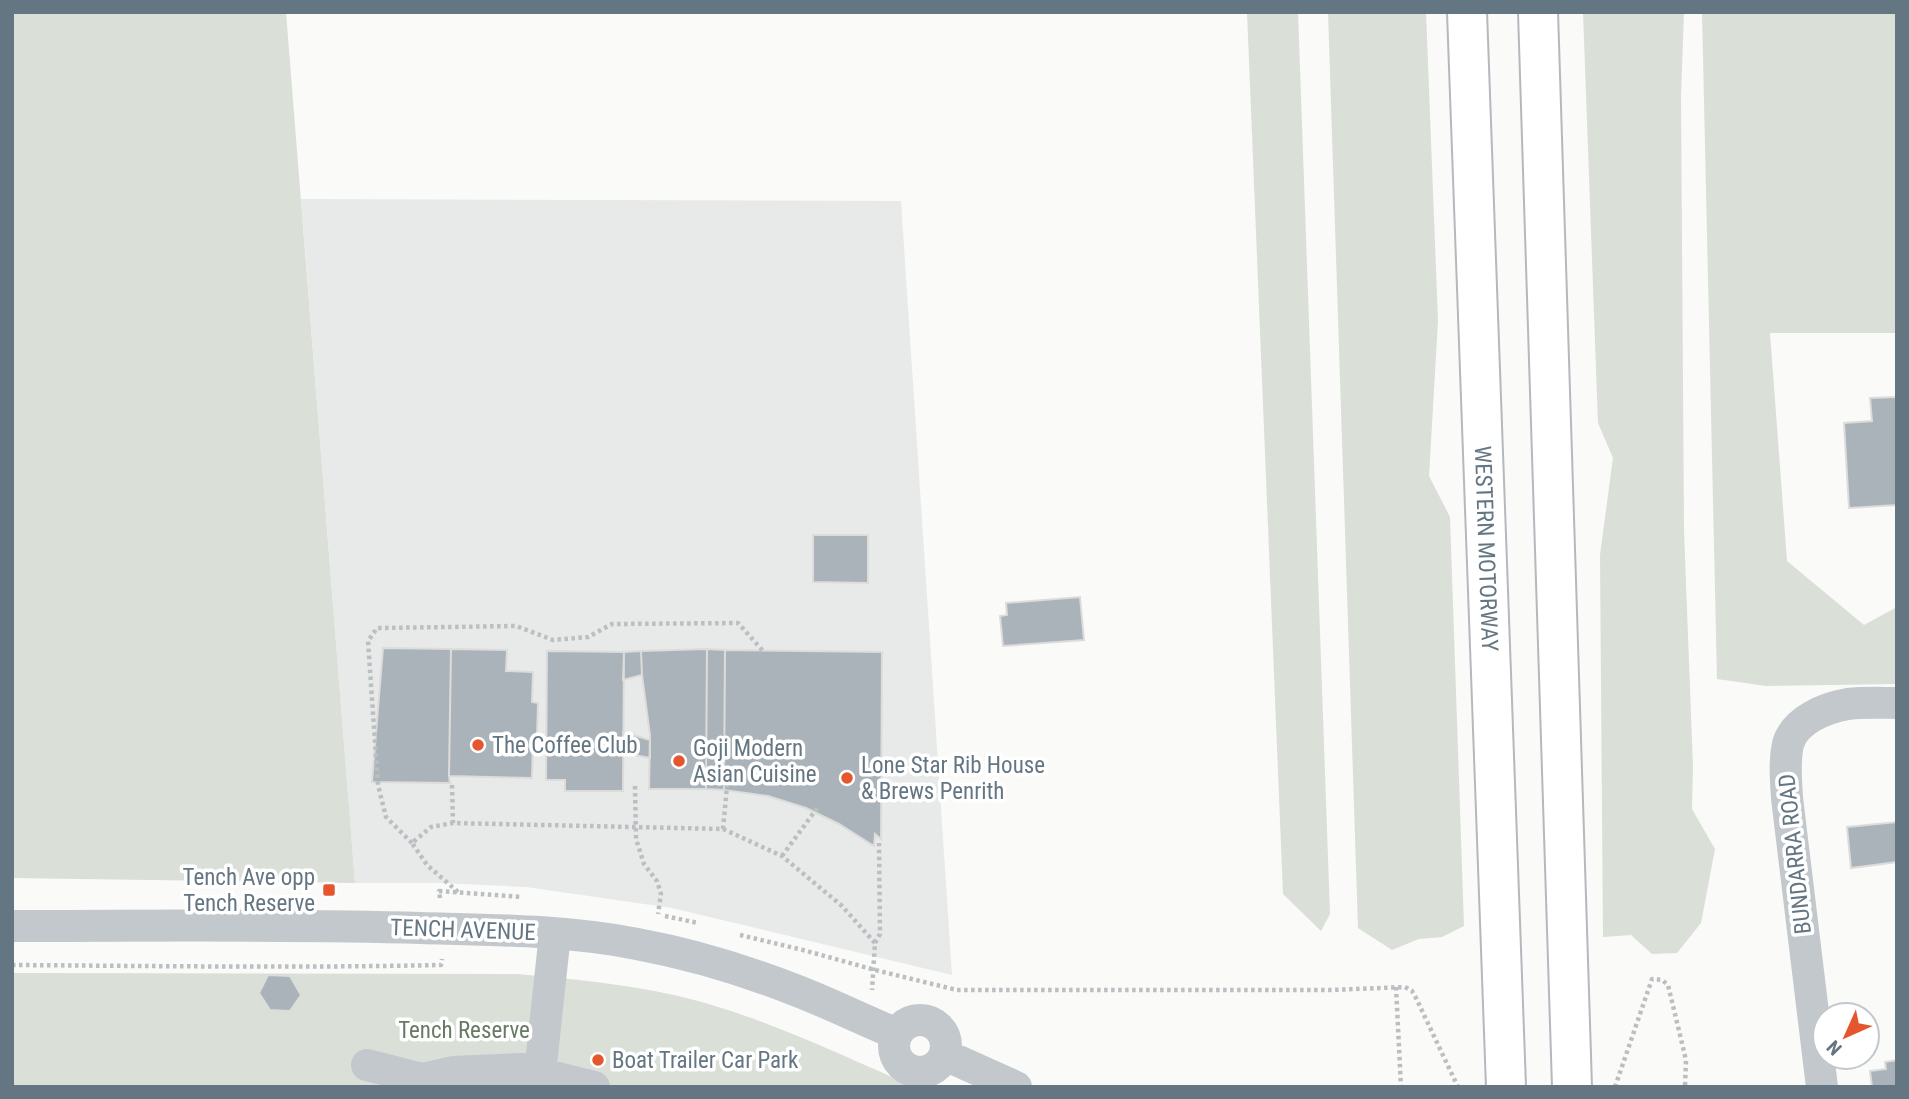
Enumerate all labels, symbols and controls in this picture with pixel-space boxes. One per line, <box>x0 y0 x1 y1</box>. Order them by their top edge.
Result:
street label: WESTERN MOTORWAY <box>1469 445 1504 652</box>
place label: The Coffee Club <box>492 732 638 759</box>
place label: Goji Modern Asian Cuisine <box>693 735 817 788</box>
marker: The Coffee Club <box>470 737 486 753</box>
place label: Lone Star Rib House & Brews Penrith <box>861 752 1045 805</box>
marker: Goji Modern Asian Cuisine <box>671 753 687 769</box>
marker: Lone Star Rib House & Brews Penrith <box>839 770 855 786</box>
street label: BUNDARRA ROAD <box>1773 773 1817 935</box>
place label: Tench Ave opp Tench Reserve <box>183 864 315 917</box>
marker: Tench Ave opp Tench Reserve <box>321 882 337 898</box>
street label: TENCH AVENUE <box>390 914 536 946</box>
north arrow <box>1811 1001 1881 1071</box>
park label: Tench Reserve <box>398 1017 530 1044</box>
text: N <box>1822 1035 1847 1060</box>
place label: Boat Trailer Car Park <box>612 1047 799 1074</box>
marker: Boat Trailer Car Park <box>590 1052 606 1068</box>

